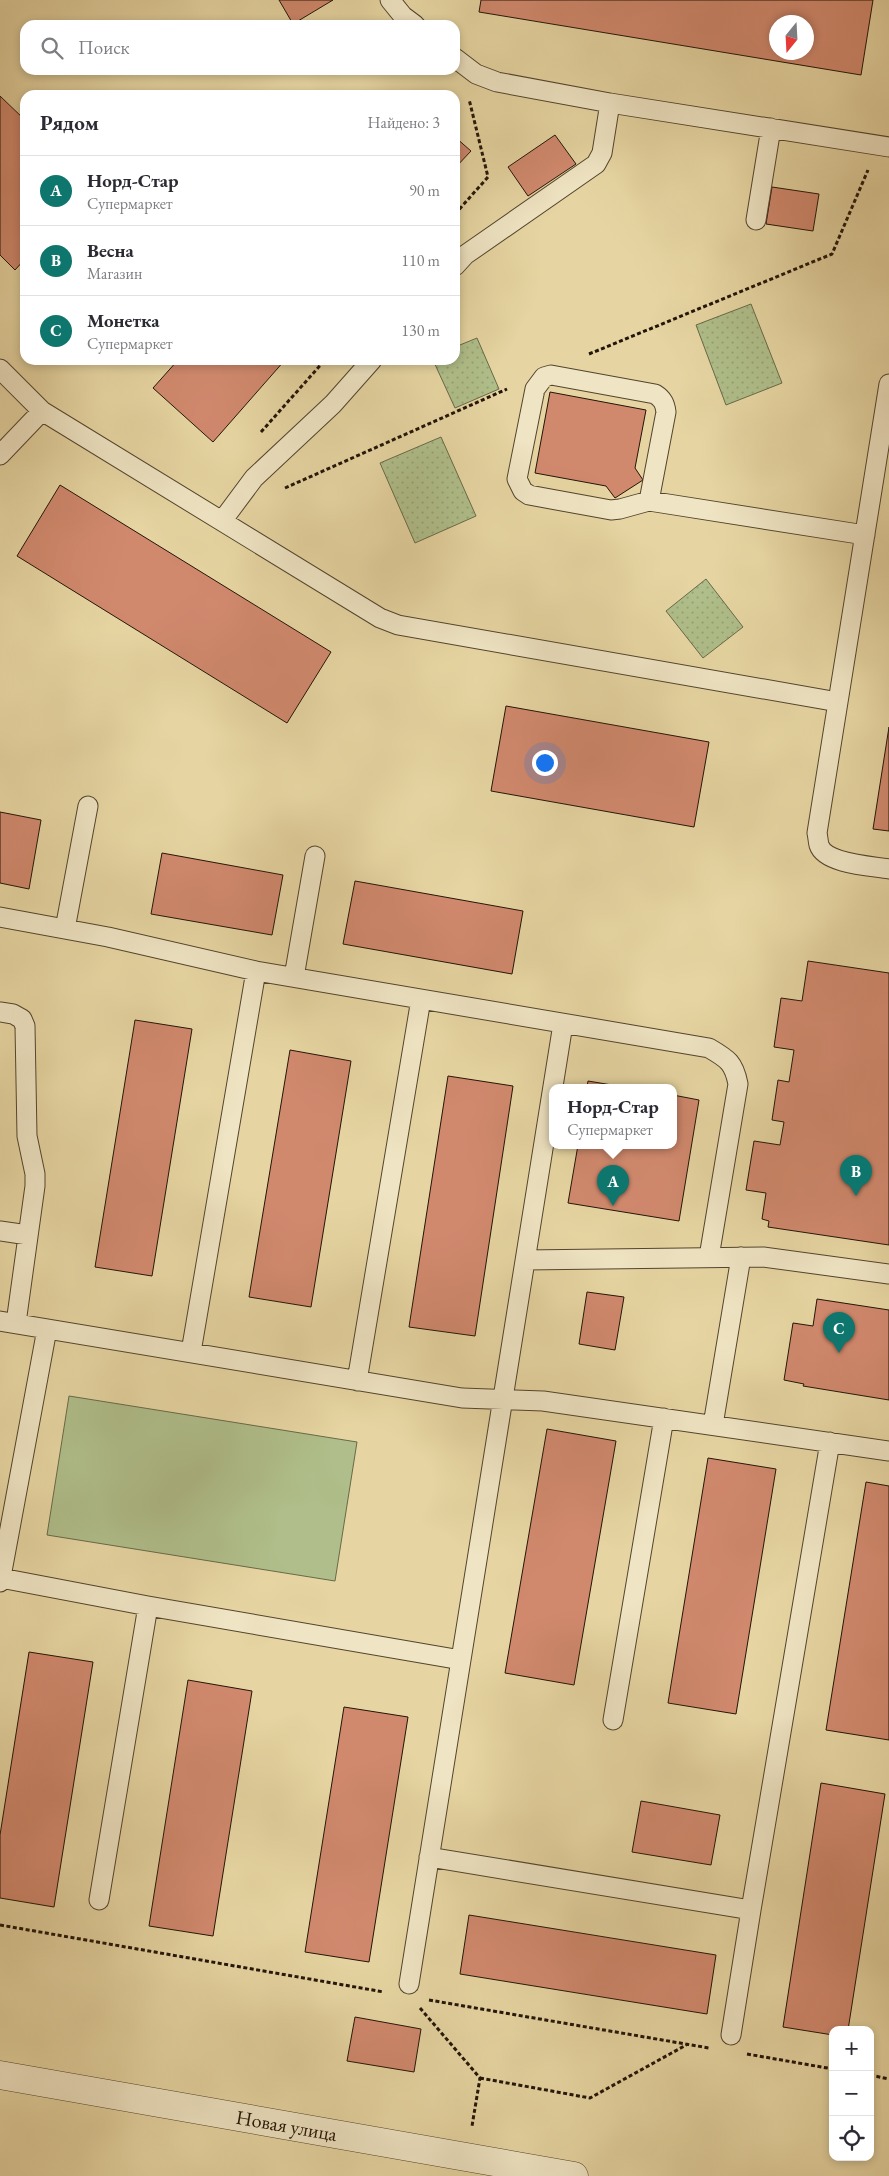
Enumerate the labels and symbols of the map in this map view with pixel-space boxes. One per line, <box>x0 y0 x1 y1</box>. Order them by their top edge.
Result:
north arrow <box>769 15 814 60</box>
your location <box>532 750 558 776</box>
pin: B <box>840 1155 872 1196</box>
pin: A <box>597 1165 629 1206</box>
pin: C <box>823 1312 855 1353</box>
street label: Новая улица <box>234 2104 339 2147</box>

